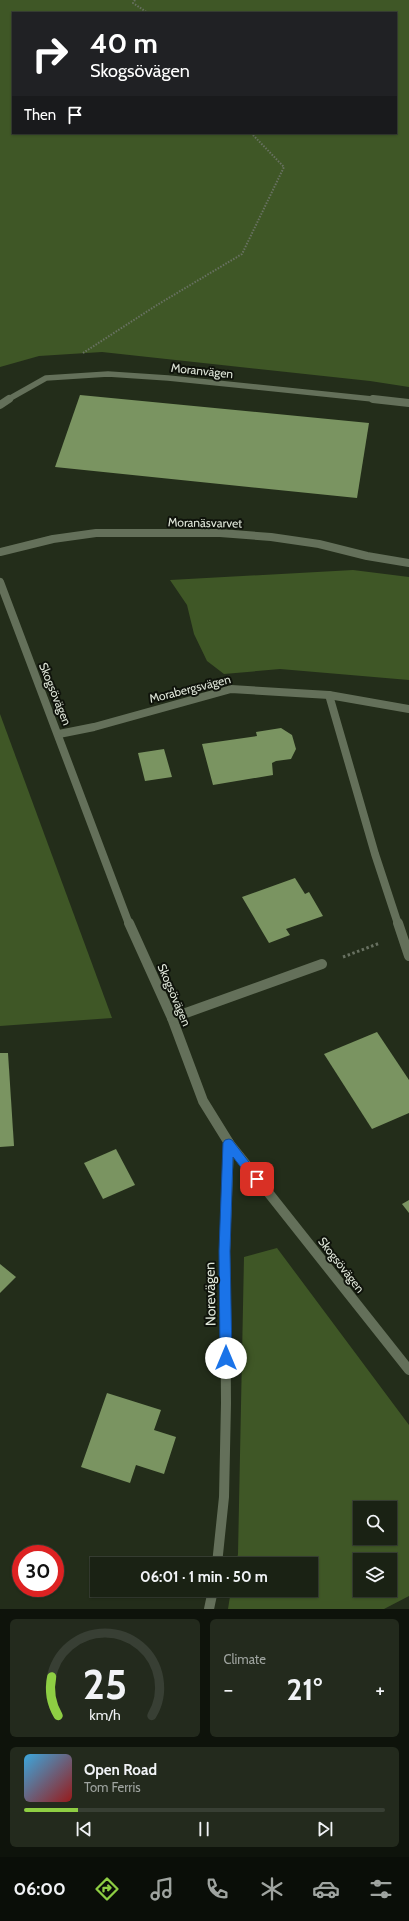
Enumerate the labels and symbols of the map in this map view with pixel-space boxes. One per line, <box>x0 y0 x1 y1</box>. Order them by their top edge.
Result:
street label: Moranvägen <box>170 360 234 381</box>
street label: Moranäsvarvet <box>168 514 242 531</box>
street label: Skogsövägen <box>36 660 75 728</box>
street label: Morabergsvägen <box>148 671 233 706</box>
street label: Skogsövägen <box>155 961 194 1029</box>
pin <box>240 1162 274 1196</box>
street label: Skogsövägen <box>315 1234 368 1296</box>
street label: Norevägen <box>200 1262 220 1326</box>
position arrow <box>205 1337 247 1379</box>
speed limit sign: 30 <box>12 1545 64 1597</box>

